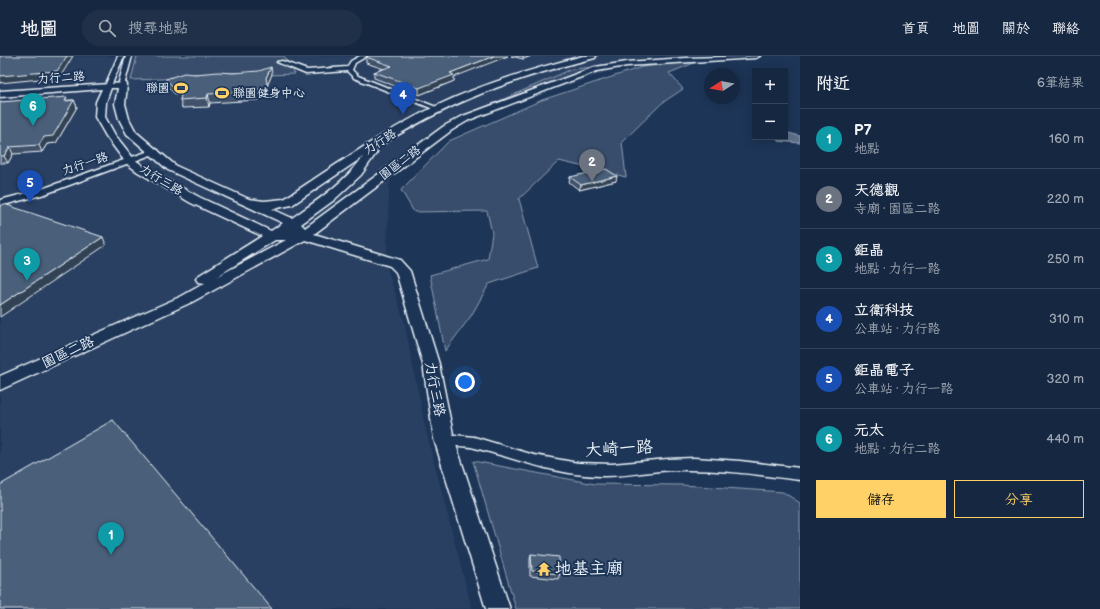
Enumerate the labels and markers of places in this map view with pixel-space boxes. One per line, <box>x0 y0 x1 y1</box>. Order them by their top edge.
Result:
sports icon: 聯園 <box>173 80 189 96</box>
place label: 聯園 <box>146 81 170 96</box>
pin: 4 <box>390 82 416 115</box>
sports icon: 聯園健身中心 <box>214 85 230 101</box>
place label: 聯園健身中心 <box>233 86 305 101</box>
pin: 6 <box>20 93 46 126</box>
pin: 2 <box>579 149 605 182</box>
pin: 5 <box>17 170 43 203</box>
pin: 3 <box>14 248 40 281</box>
pin: 1 <box>98 522 124 555</box>
place label: 地基主廟 <box>555 559 623 579</box>
temple icon: 地基主廟 <box>536 561 552 577</box>

